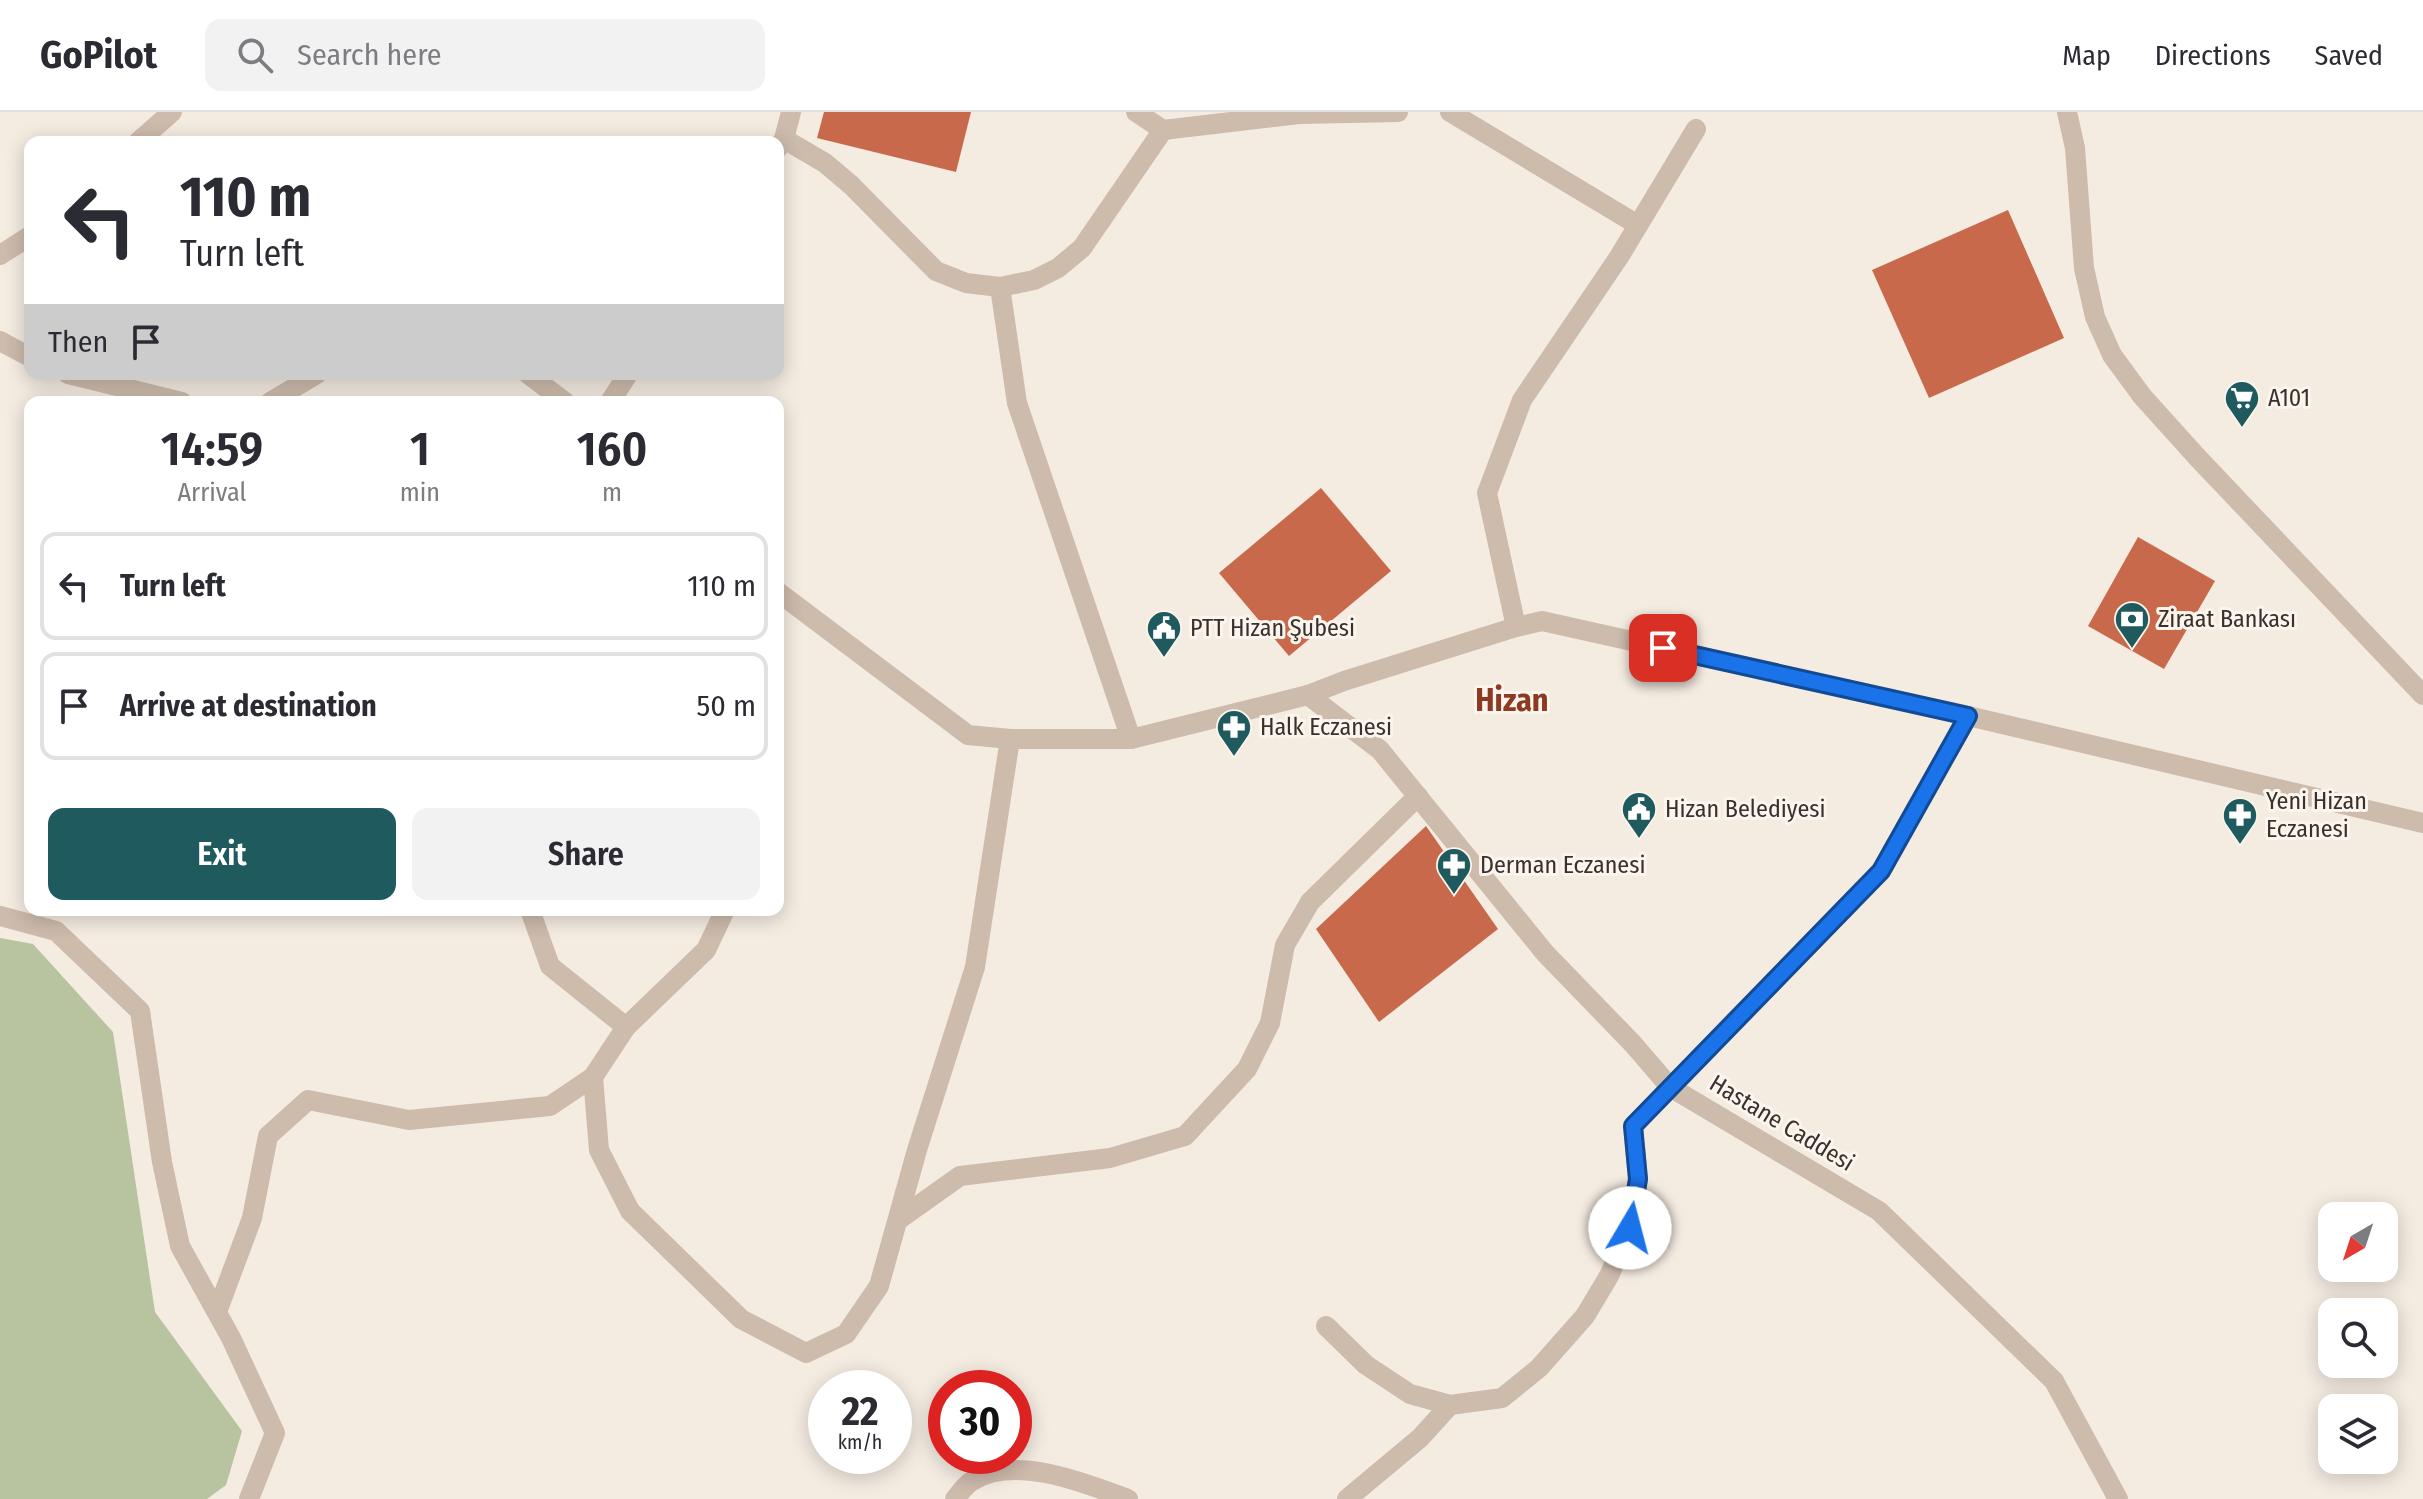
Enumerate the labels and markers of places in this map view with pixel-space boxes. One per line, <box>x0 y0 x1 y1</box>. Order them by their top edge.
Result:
supermarket icon: A101 <box>2223 379 2261 429</box>
place label: A101 <box>2268 384 2310 412</box>
bank icon: Ziraat Bankası <box>2113 600 2151 650</box>
place label: Ziraat Bankası <box>2158 605 2296 633</box>
public building icon: PTT Hizan Şubesi <box>1145 609 1183 659</box>
place label: PTT Hizan Şubesi <box>1190 614 1355 642</box>
pin <box>1629 614 1697 682</box>
pharmacy icon: Halk Eczanesi <box>1215 708 1253 758</box>
place label: Halk Eczanesi <box>1260 713 1392 741</box>
place label: Yeni Hizan Eczanesi <box>2266 787 2367 843</box>
public building icon: Hizan Belediyesi <box>1620 790 1658 840</box>
place label: Hizan Belediyesi <box>1665 795 1826 823</box>
pharmacy icon: Yeni Hizan Eczanesi <box>2221 796 2259 846</box>
pharmacy icon: Derman Eczanesi <box>1435 846 1473 896</box>
place label: Derman Eczanesi <box>1480 851 1645 879</box>

